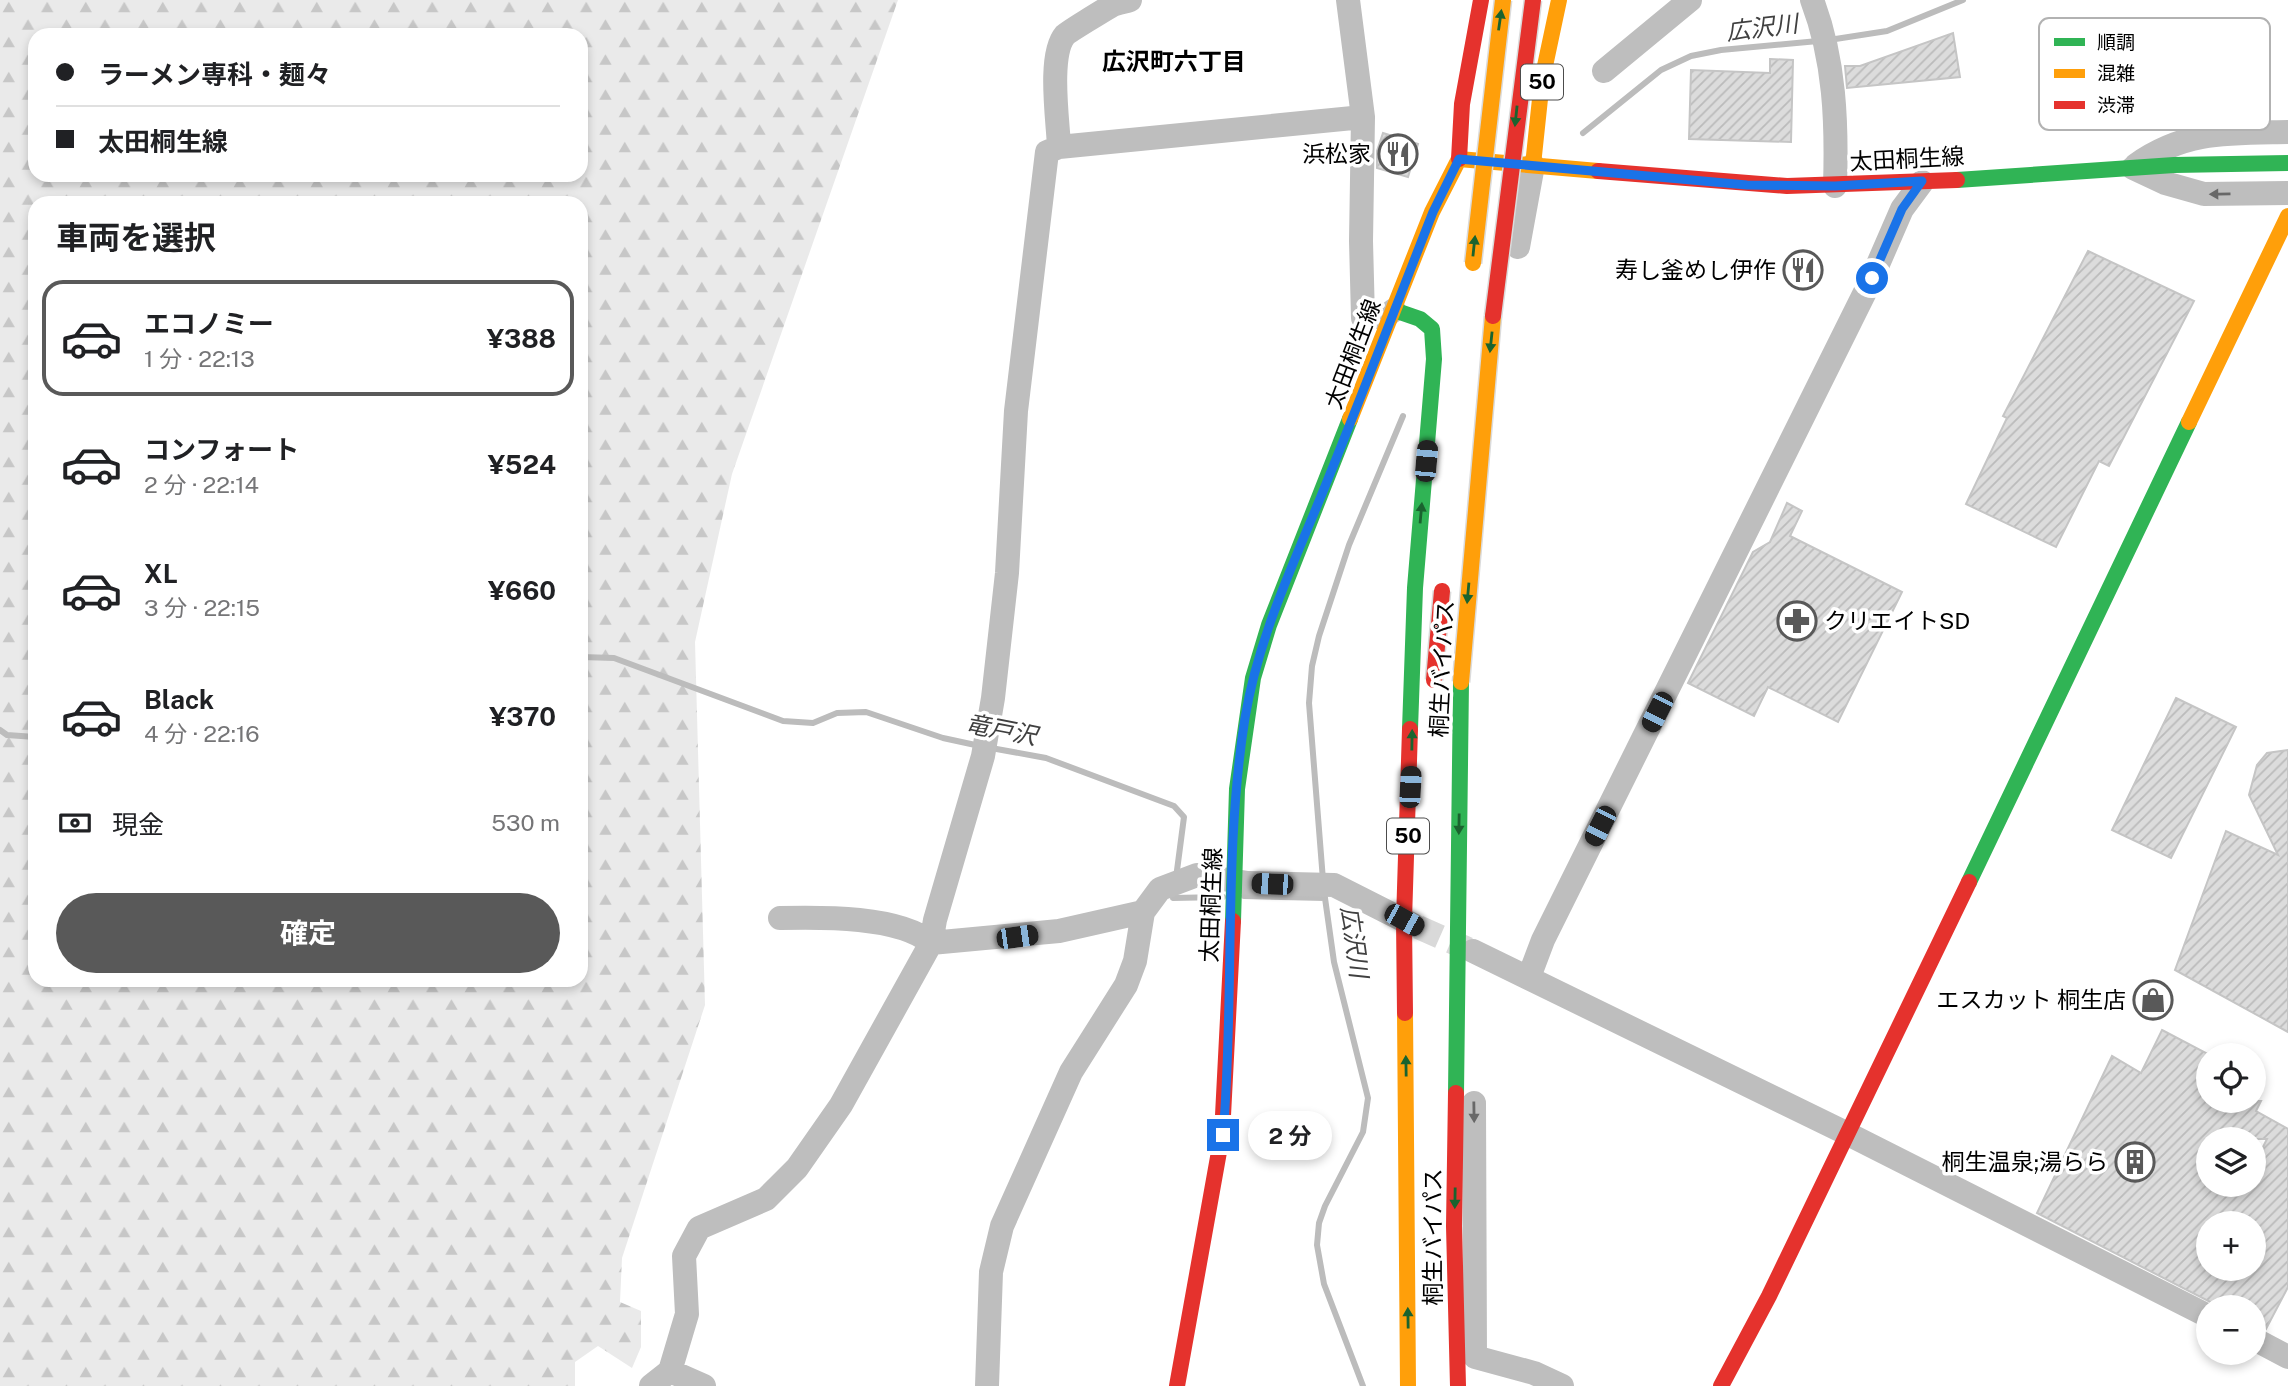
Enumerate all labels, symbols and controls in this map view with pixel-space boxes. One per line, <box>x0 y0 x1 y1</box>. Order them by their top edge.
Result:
water label: 広沢川 <box>1724 8 1802 45</box>
one-way arrow <box>1495 9 1506 31</box>
legend <box>2039 18 2270 130</box>
text: 順調 <box>2097 31 2135 53</box>
district label: 広沢町六丁目 <box>1102 47 1246 75</box>
text: ラーメン専科・麺々 <box>98 59 331 90</box>
text: 混雑 <box>2097 62 2135 84</box>
road number: 50 <box>1521 64 1563 100</box>
text: 渋滞 <box>2097 94 2135 116</box>
one-way arrow <box>1510 105 1521 127</box>
text: 太田桐生線 <box>98 126 228 157</box>
restaurant icon: 浜松家 <box>1377 133 1419 175</box>
place label: 浜松家 <box>1302 140 1371 167</box>
street label: 太田桐生線 <box>1849 142 1965 175</box>
one-way arrow <box>2209 188 2231 199</box>
text: 車両を選択 <box>56 219 216 256</box>
one-way arrow <box>1469 235 1480 257</box>
restaurant icon: 寿し釜めし伊作 <box>1782 249 1824 291</box>
place label: 寿し釜めし伊作 <box>1615 256 1776 283</box>
route start <box>1856 262 1888 294</box>
street label: 太田桐生線 <box>1319 295 1386 412</box>
icon: car <box>60 307 123 370</box>
text: エコノミー <box>144 308 274 339</box>
text: ¥388 <box>487 323 556 354</box>
one-way arrow <box>1485 331 1496 353</box>
text: 1 分 · 22:13 <box>144 345 255 372</box>
icon: car <box>60 433 123 496</box>
text: コンフォート <box>144 434 299 465</box>
car <box>1414 439 1439 483</box>
text: ¥524 <box>488 449 556 480</box>
text: 2 分 · 22:14 <box>144 471 259 498</box>
one-way arrow <box>1416 502 1427 524</box>
text: XL <box>144 558 178 589</box>
icon: car <box>60 559 123 622</box>
text: ¥660 <box>488 575 556 606</box>
one-way arrow <box>1462 582 1473 604</box>
text: 3 分 · 22:15 <box>144 594 260 621</box>
street label: 桐生バイパス <box>1424 600 1459 738</box>
pharmacy icon: クリエイトSD <box>1776 600 1818 642</box>
place label: クリエイトSD <box>1824 607 1970 634</box>
text: Black <box>144 684 214 715</box>
icon: car <box>60 685 123 748</box>
car <box>1639 689 1676 735</box>
text: ¥370 <box>489 701 556 732</box>
water label: 竜戸沢 <box>963 708 1042 750</box>
text: 4 分 · 22:16 <box>144 720 260 747</box>
one-way arrow <box>1406 729 1417 751</box>
car <box>1399 765 1422 809</box>
car <box>1582 803 1619 849</box>
icon: cash <box>56 804 94 842</box>
text: 現金 <box>112 809 164 840</box>
text: 530 m <box>491 809 560 836</box>
one-way arrow <box>1453 813 1465 835</box>
road number: 50 <box>1387 818 1429 854</box>
street label: 太田桐生線 <box>1195 847 1226 963</box>
car <box>1251 873 1294 895</box>
button: 確定 <box>56 893 560 973</box>
car <box>1381 901 1428 939</box>
water label: 広沢川 <box>1336 904 1374 982</box>
car <box>995 924 1040 950</box>
shop icon: エスカット 桐生店 <box>2132 979 2174 1021</box>
place label: エスカット 桐生店 <box>1936 986 2126 1013</box>
map controls <box>2196 1043 2266 1365</box>
button: locate <box>2196 1043 2266 1113</box>
one-way arrow <box>1400 1055 1411 1077</box>
one-way arrow <box>1468 1101 1480 1123</box>
callout: 2 分 <box>1248 1110 1332 1160</box>
route end <box>1207 1119 1239 1151</box>
text: 2 分 <box>1269 1122 1311 1149</box>
button: layers <box>2196 1127 2266 1197</box>
building icon: 桐生温泉;湯らら <box>2114 1141 2156 1183</box>
place label: 桐生温泉;湯らら <box>1941 1148 2108 1175</box>
street label: 桐生バイパス <box>1419 1168 1446 1306</box>
one-way arrow <box>1449 1188 1460 1210</box>
button: + <box>2196 1211 2266 1281</box>
button: − <box>2196 1295 2266 1365</box>
one-way arrow <box>1402 1307 1414 1329</box>

